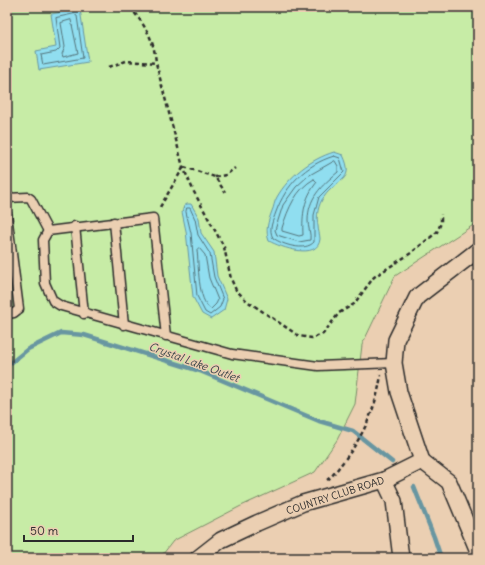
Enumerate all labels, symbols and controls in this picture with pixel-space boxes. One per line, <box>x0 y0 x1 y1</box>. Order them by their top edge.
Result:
water label: Crystal Lake Outlet <box>147 339 242 385</box>
street label: COUNTRY CLUB ROAD <box>284 473 386 517</box>
scale bar <box>24 517 133 543</box>
text: 50 m <box>30 523 59 538</box>

